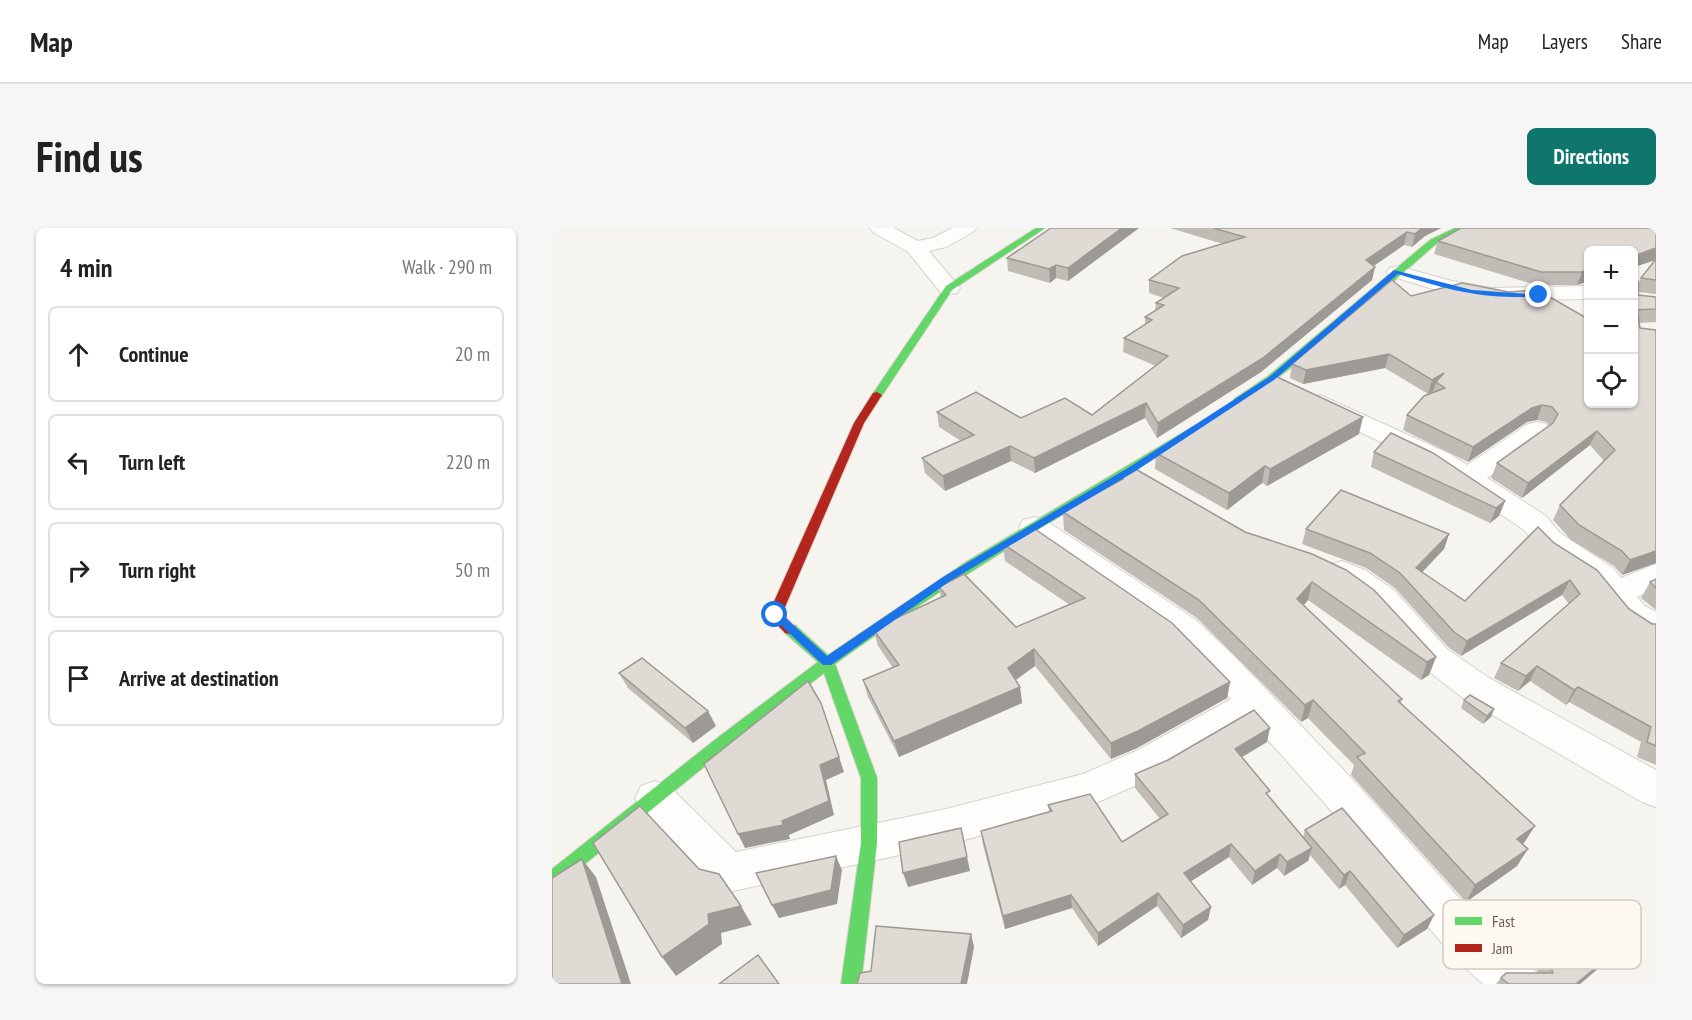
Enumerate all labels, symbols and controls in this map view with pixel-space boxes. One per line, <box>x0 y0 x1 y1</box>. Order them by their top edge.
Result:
text: Map <box>30 23 73 60</box>
text: Map <box>1478 28 1509 55</box>
text: Layers <box>1542 28 1588 55</box>
text: Share <box>1621 28 1662 55</box>
button: Directions <box>1527 128 1656 185</box>
text: Find us <box>36 129 143 184</box>
map controls <box>1584 246 1638 408</box>
button: + <box>1584 246 1638 300</box>
text: 4 min <box>60 251 113 284</box>
text: Walk · 290 m <box>402 254 492 280</box>
route end <box>1525 281 1551 307</box>
button: − <box>1584 300 1638 354</box>
icon: ahead <box>62 338 95 371</box>
text: Continue <box>119 340 189 368</box>
text: 20 m <box>455 341 490 367</box>
button: locate <box>1584 354 1638 408</box>
icon: left <box>62 446 95 479</box>
text: Turn left <box>119 448 185 476</box>
text: 220 m <box>446 449 490 475</box>
icon: right <box>62 554 95 587</box>
text: Turn right <box>119 556 196 584</box>
text: 50 m <box>455 557 490 583</box>
route start <box>761 601 787 627</box>
icon: arrive <box>62 662 95 695</box>
text: Arrive at destination <box>119 664 279 692</box>
legend <box>1443 900 1641 969</box>
text: Fast <box>1492 911 1515 931</box>
text: Jam <box>1491 938 1513 958</box>

